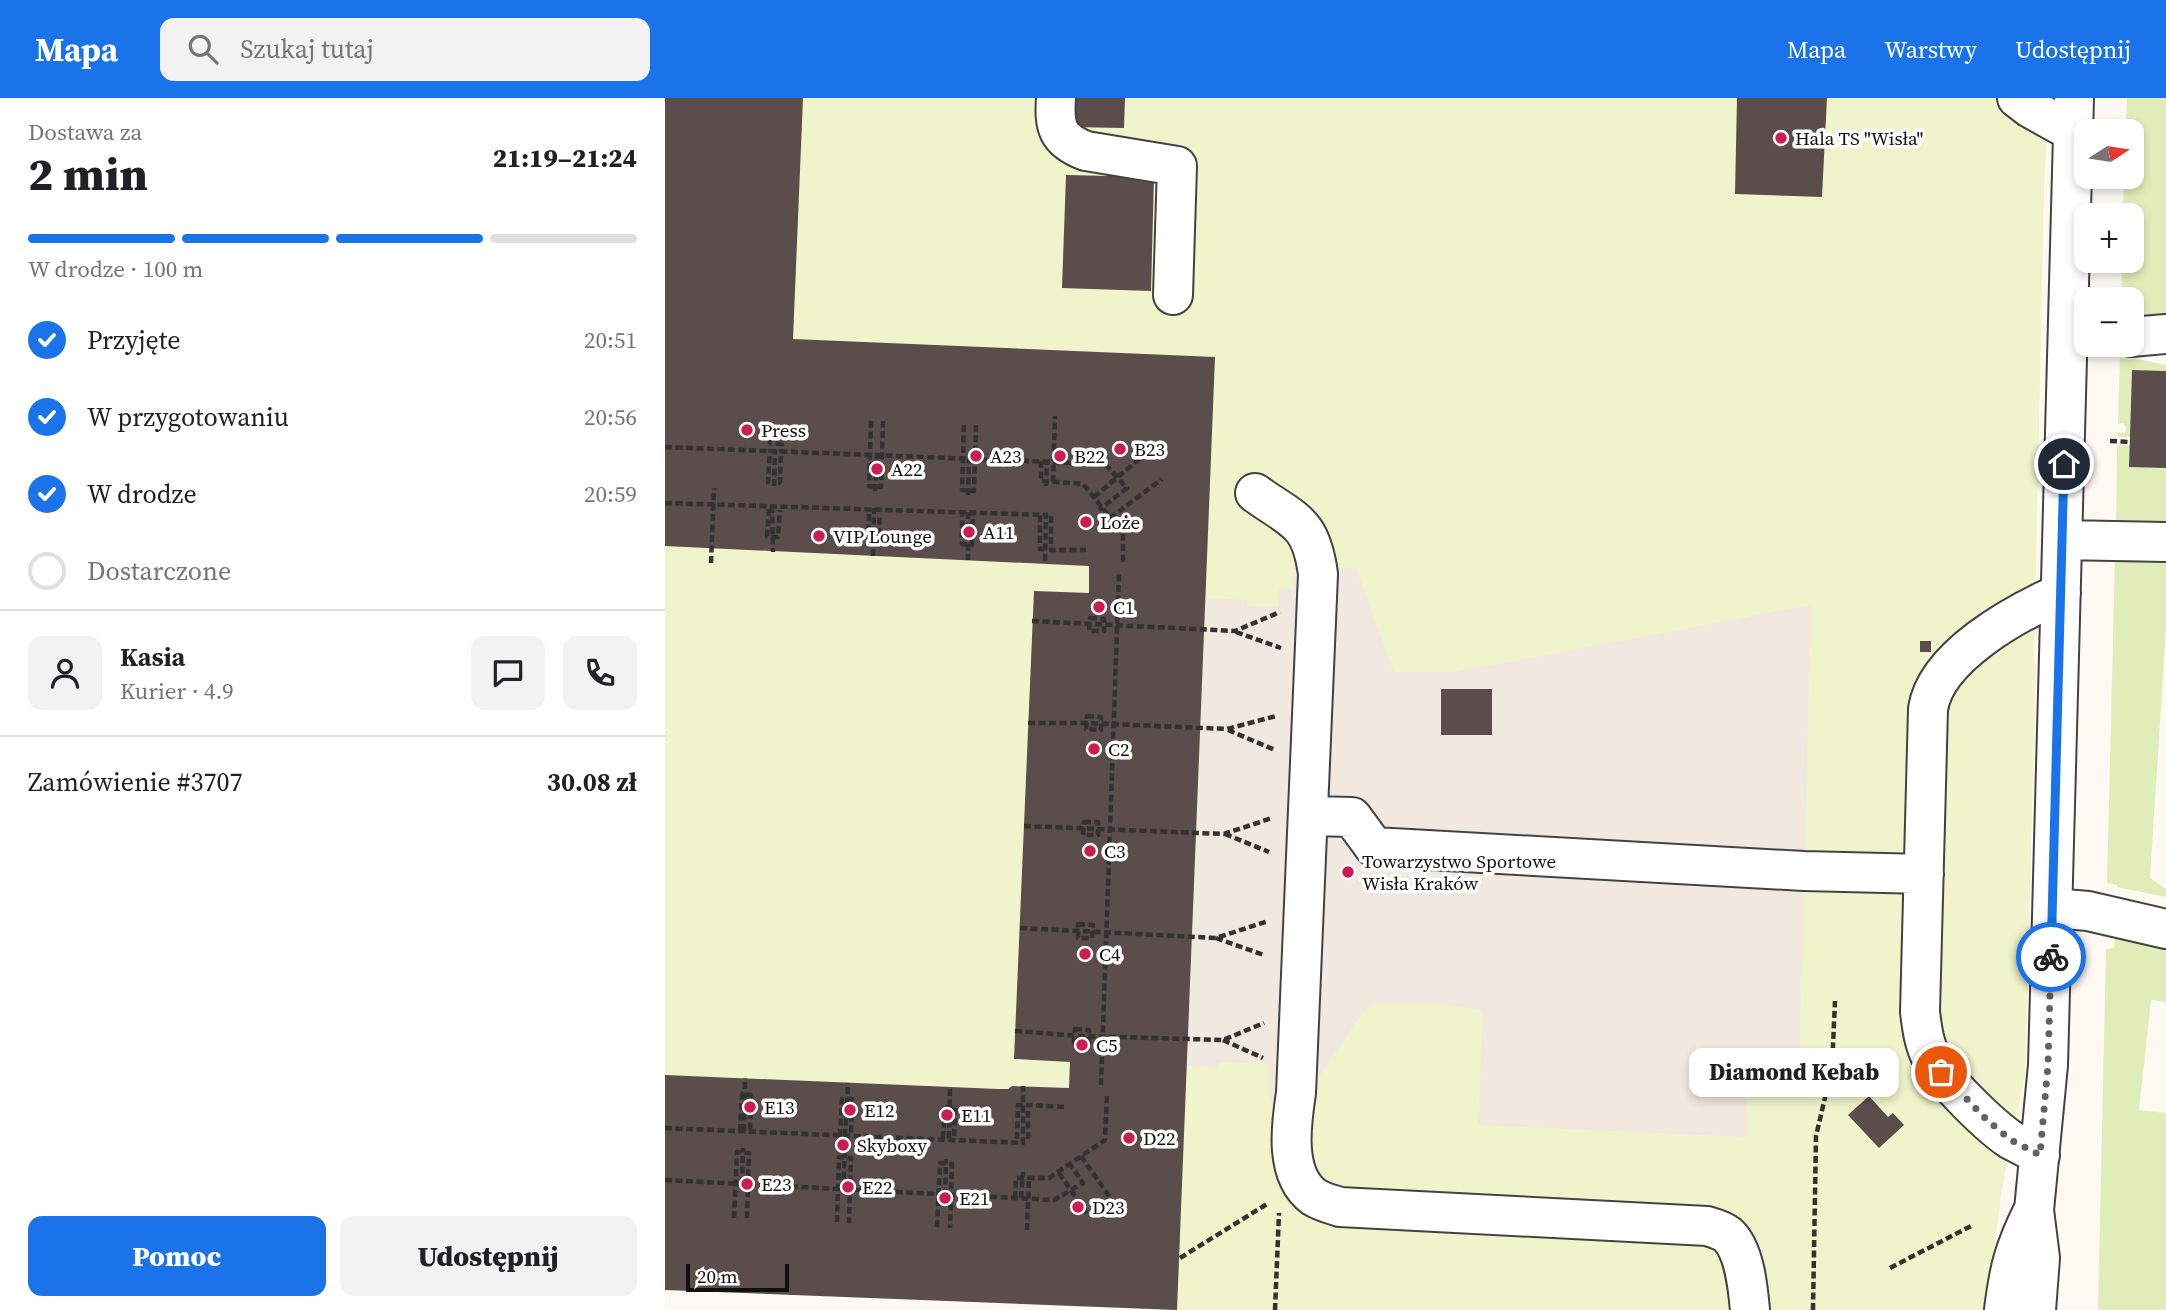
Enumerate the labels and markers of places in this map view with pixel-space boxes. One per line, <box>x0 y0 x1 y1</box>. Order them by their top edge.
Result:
place label: Hala TS "Wisła" <box>1795 125 1923 151</box>
marker: Hala TS "Wisła" <box>1773 130 1789 146</box>
place label: Press <box>761 417 806 443</box>
marker: Press <box>739 422 755 438</box>
pin <box>2034 434 2094 494</box>
place label: B23 <box>1134 436 1165 462</box>
marker: B23 <box>1112 441 1128 457</box>
place label: A23 <box>990 443 1022 469</box>
place label: B22 <box>1074 443 1105 469</box>
marker: A23 <box>968 448 984 464</box>
marker: B22 <box>1052 448 1068 464</box>
place label: A22 <box>891 456 923 482</box>
marker: A22 <box>869 461 885 477</box>
place label: Loże <box>1100 509 1140 535</box>
marker: Loże <box>1078 514 1094 530</box>
place label: A11 <box>983 519 1015 545</box>
place label: VIP Lounge <box>833 523 932 549</box>
marker: A11 <box>961 524 977 540</box>
marker: VIP Lounge <box>811 528 827 544</box>
place label: C1 <box>1113 594 1135 620</box>
marker: C1 <box>1091 599 1107 615</box>
place label: C2 <box>1108 736 1130 762</box>
marker: C2 <box>1086 741 1102 757</box>
place label: C3 <box>1104 838 1126 864</box>
marker: C3 <box>1082 843 1098 859</box>
place label: Towarzystwo Sportowe Wisła Kraków <box>1362 848 1556 896</box>
marker: Towarzystwo Sportowe Wisła Kraków <box>1340 864 1356 880</box>
place label: C4 <box>1099 941 1121 967</box>
marker: C4 <box>1077 946 1093 962</box>
place label: C5 <box>1096 1032 1118 1058</box>
marker: C5 <box>1074 1037 1090 1053</box>
pin <box>1911 1042 1971 1102</box>
callout: Diamond Kebab <box>1689 1048 1899 1096</box>
place label: E13 <box>764 1094 794 1120</box>
place label: E12 <box>864 1097 894 1123</box>
marker: E13 <box>742 1099 758 1115</box>
marker: E12 <box>842 1102 858 1118</box>
place label: E11 <box>961 1102 991 1128</box>
marker: E11 <box>939 1107 955 1123</box>
place label: D22 <box>1143 1125 1176 1151</box>
marker: D22 <box>1121 1130 1137 1146</box>
place label: Skyboxy <box>857 1132 927 1158</box>
marker: Skyboxy <box>835 1137 851 1153</box>
place label: E23 <box>761 1171 791 1197</box>
place label: E22 <box>862 1174 892 1200</box>
marker: E23 <box>739 1176 755 1192</box>
marker: E22 <box>840 1179 856 1195</box>
place label: E21 <box>959 1185 989 1211</box>
marker: E21 <box>937 1190 953 1206</box>
place label: D23 <box>1092 1194 1125 1220</box>
marker: D23 <box>1070 1199 1086 1215</box>

